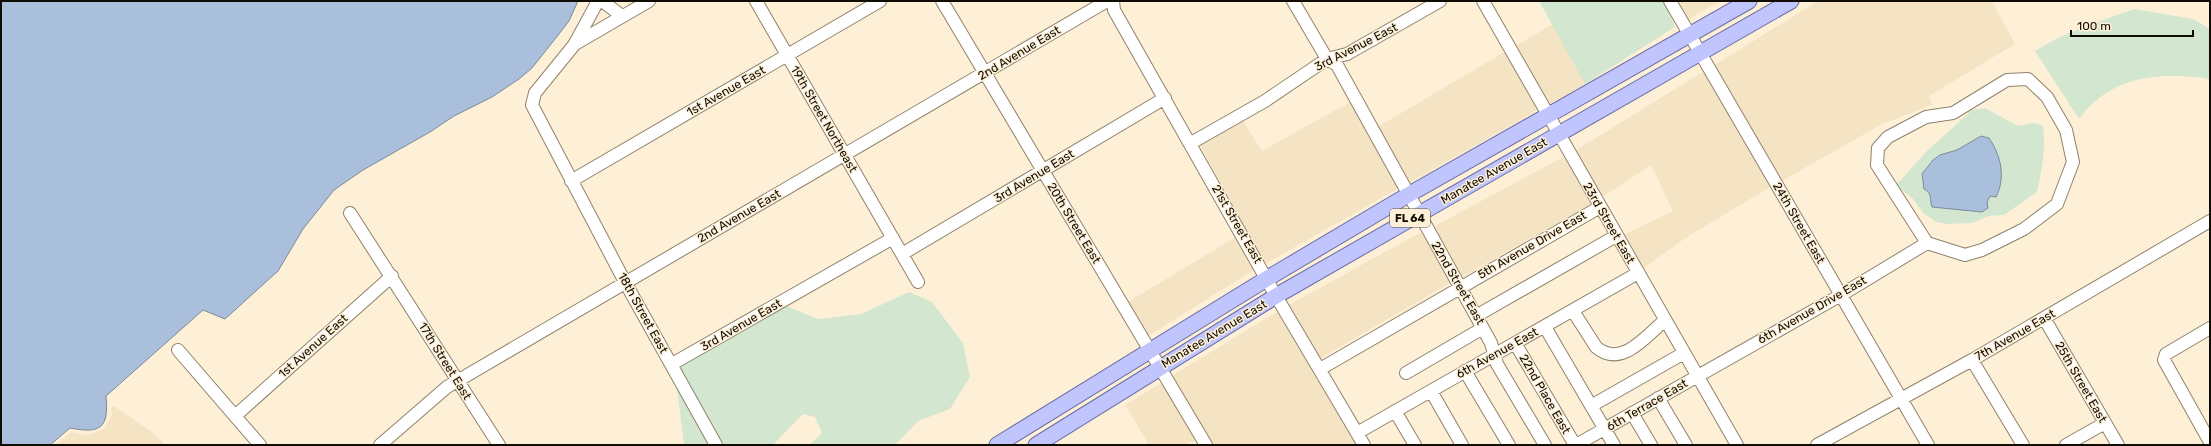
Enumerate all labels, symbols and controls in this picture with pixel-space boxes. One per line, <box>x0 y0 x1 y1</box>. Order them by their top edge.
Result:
scale bar <box>2071 12 2193 38</box>
text: 100 m <box>2077 19 2111 33</box>
street label: 3rd Avenue East <box>1312 20 1400 74</box>
street label: 2nd Avenue East <box>975 23 1063 83</box>
street label: 1st Avenue East <box>684 63 768 119</box>
street label: 19th Street Northeast <box>788 63 860 175</box>
street label: Manatee Avenue East <box>1438 135 1550 207</box>
street label: 3rd Avenue East <box>991 146 1077 205</box>
street label: 20th Street East <box>1044 180 1104 266</box>
street label: 23rd Street East <box>1580 180 1638 266</box>
street label: 24th Street East <box>1770 180 1828 266</box>
street label: 21st Street East <box>1209 182 1265 266</box>
street label: 2nd Avenue East <box>695 186 783 245</box>
street label: 5th Avenue Drive East <box>1475 208 1589 282</box>
road number: FL 64 <box>1390 209 1430 227</box>
street label: 22nd Street East <box>1428 239 1488 327</box>
street label: 18th Street East <box>615 270 671 356</box>
street label: 6th Avenue Drive East <box>1755 273 1869 347</box>
street label: 3rd Avenue East <box>698 296 784 354</box>
street label: Manatee Avenue East <box>1159 297 1269 371</box>
street label: 7th Avenue East <box>1972 306 2058 364</box>
street label: 1st Avenue East <box>276 311 351 381</box>
street label: 17th Street East <box>416 320 475 403</box>
street label: 6th Avenue East <box>1454 325 1541 381</box>
street label: 25th Street East <box>2052 339 2110 425</box>
street label: 22nd Place East <box>1517 352 1574 437</box>
street label: 6th Terrace East <box>1604 376 1690 434</box>

